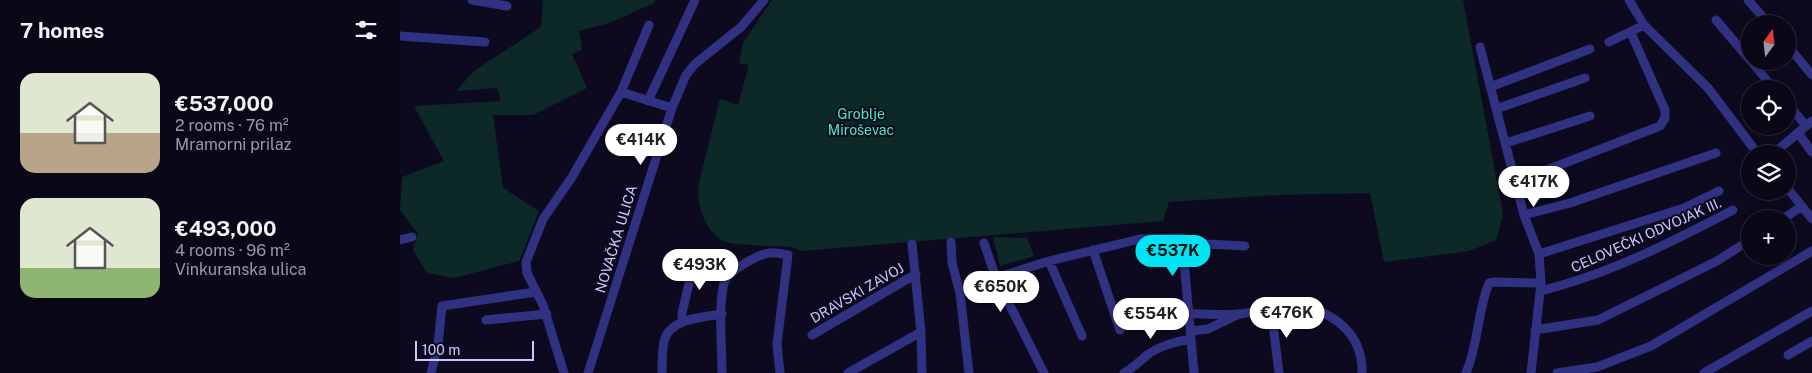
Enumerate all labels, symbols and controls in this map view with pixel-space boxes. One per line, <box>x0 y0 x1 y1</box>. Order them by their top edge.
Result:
north arrow <box>1741 15 1796 70</box>
map controls <box>1741 15 1796 265</box>
icon: filters <box>352 16 380 44</box>
text: 7 homes <box>20 18 104 43</box>
button: locate <box>1741 80 1796 135</box>
text: €537,000 <box>175 91 274 116</box>
icon: home <box>60 93 120 153</box>
park label: Groblje Miroševac <box>828 106 894 138</box>
text: 2 rooms · 76 m² <box>175 116 289 135</box>
pin: €414K <box>606 124 676 166</box>
text: €414K <box>616 130 666 149</box>
text: Mramorni prilaz <box>175 135 291 154</box>
button: layers <box>1741 145 1796 200</box>
pin: €417K <box>1499 166 1569 208</box>
text: €417K <box>1509 172 1559 191</box>
street label: NOVAČKA ULICA <box>591 183 640 295</box>
street label: CELOVEČKI ODVOJAK III. <box>1568 194 1724 275</box>
button: + <box>1741 210 1796 265</box>
text: €493,000 <box>175 216 277 241</box>
icon: home <box>60 218 120 278</box>
pin: €537K <box>1138 234 1208 277</box>
text: 4 rooms · 96 m² <box>175 241 290 260</box>
text: €537K <box>1146 241 1200 260</box>
pin: €493K <box>665 248 735 291</box>
text: €493K <box>673 255 727 274</box>
text: Vinkuranska ulica <box>175 260 306 279</box>
street label: DRAVSKI ZAVOJ <box>807 260 907 326</box>
pin: €650K <box>966 270 1036 313</box>
text: €650K <box>974 277 1028 296</box>
pin: €476K <box>1252 296 1322 339</box>
pin: €554K <box>1116 298 1186 340</box>
text: €476K <box>1261 303 1313 322</box>
text: €554K <box>1124 304 1178 323</box>
scale bar <box>415 338 534 361</box>
text: 100 m <box>422 342 460 358</box>

